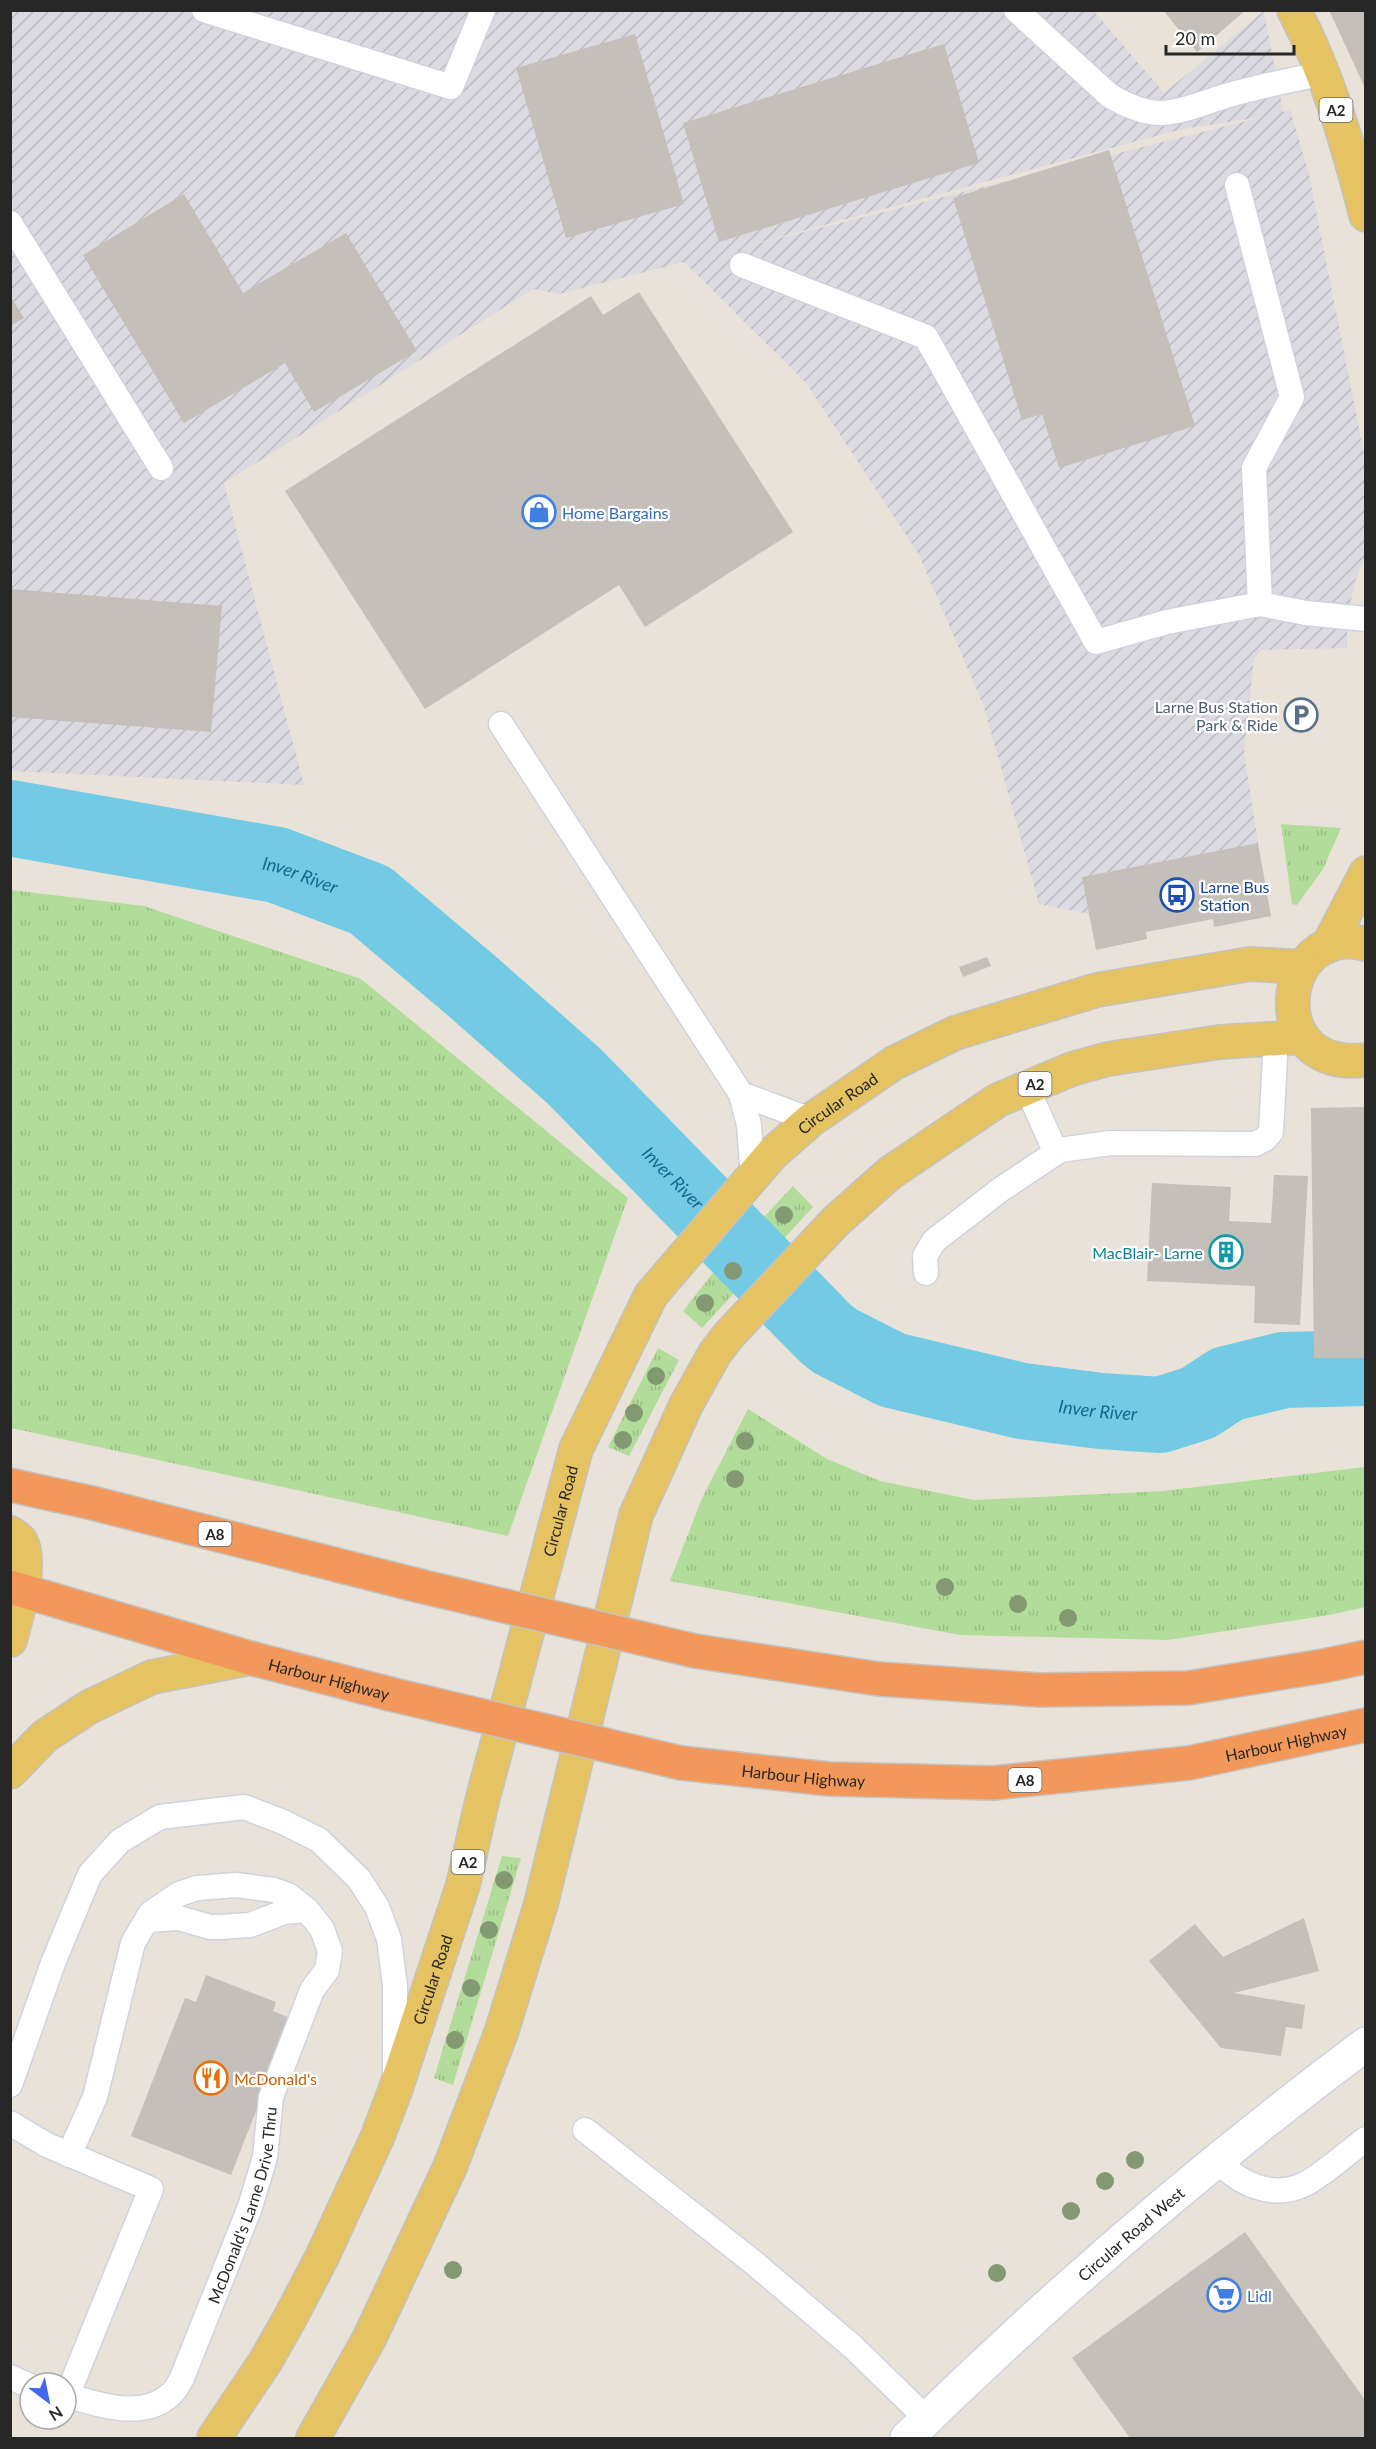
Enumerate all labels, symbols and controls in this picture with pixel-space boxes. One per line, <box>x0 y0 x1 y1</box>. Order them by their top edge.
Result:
scale bar <box>1166 18 1294 56</box>
text: 20 m <box>1175 27 1215 49</box>
road number: A2 <box>1320 98 1352 122</box>
shop icon: Home Bargains <box>521 494 557 530</box>
place label: Home Bargains <box>562 503 669 522</box>
place label: Larne Bus Station Park & Ride <box>1155 697 1278 734</box>
parking icon: Larne Bus Station Park & Ride <box>1283 697 1319 733</box>
water label: Inver River <box>261 852 342 898</box>
bus stop icon: Larne Bus Station <box>1159 877 1195 913</box>
place label: Larne Bus Station <box>1200 877 1270 914</box>
street label: Circular Road <box>793 1068 881 1137</box>
road number: A2 <box>1018 1072 1052 1096</box>
water label: Inver River <box>638 1142 709 1214</box>
building icon: MacBlair- Larne <box>1208 1234 1244 1270</box>
place label: MacBlair- Larne <box>1092 1243 1203 1262</box>
water label: Inver River <box>1057 1395 1139 1424</box>
street label: Circular Road <box>538 1463 581 1558</box>
road number: A8 <box>198 1522 232 1546</box>
street label: Harbour Highway <box>267 1654 392 1703</box>
street label: Harbour Highway <box>1223 1720 1349 1765</box>
street label: Harbour Highway <box>741 1760 866 1789</box>
road number: A8 <box>1008 1768 1042 1792</box>
road number: A2 <box>452 1850 484 1874</box>
street label: Circular Road <box>408 1932 456 2027</box>
restaurant icon: McDonald's <box>193 2060 229 2096</box>
place label: McDonald's <box>234 2069 317 2088</box>
street label: McDonald's Larne Drive Thru <box>203 2106 279 2306</box>
street label: Circular Road West <box>1073 2182 1188 2284</box>
supermarket icon: Lidl <box>1206 2277 1242 2313</box>
place label: Lidl <box>1247 2286 1272 2305</box>
north arrow <box>18 2371 78 2431</box>
text: N <box>46 2403 66 2425</box>

